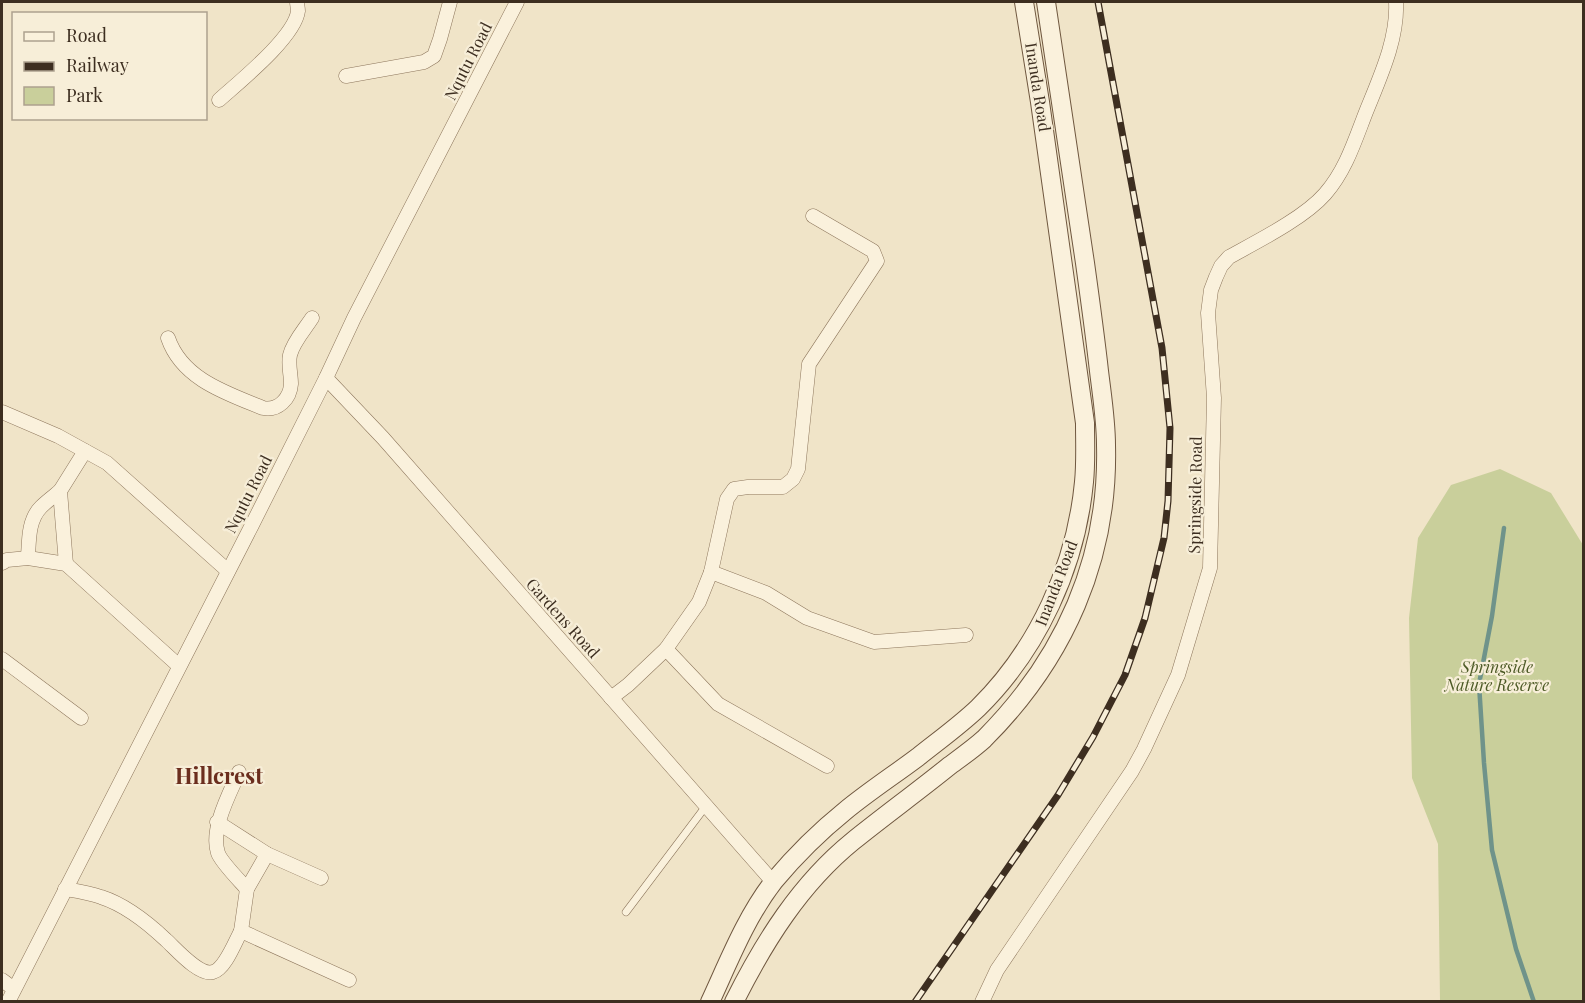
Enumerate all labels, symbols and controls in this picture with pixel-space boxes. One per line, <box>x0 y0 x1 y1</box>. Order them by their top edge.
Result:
legend <box>12 12 207 120</box>
street label: Nqutu Road <box>439 18 496 103</box>
text: Road <box>66 23 107 47</box>
street label: Inanda Road <box>1021 41 1056 133</box>
text: Railway <box>66 53 129 77</box>
text: Park <box>66 83 103 107</box>
street label: Springside Road <box>1183 436 1206 554</box>
street label: Nqutu Road <box>219 451 276 536</box>
street label: Inanda Road <box>1030 537 1081 629</box>
street label: Gardens Road <box>522 573 605 662</box>
park label: Springside Nature Reserve <box>1443 656 1549 695</box>
district label: Hillcrest <box>175 760 263 790</box>

